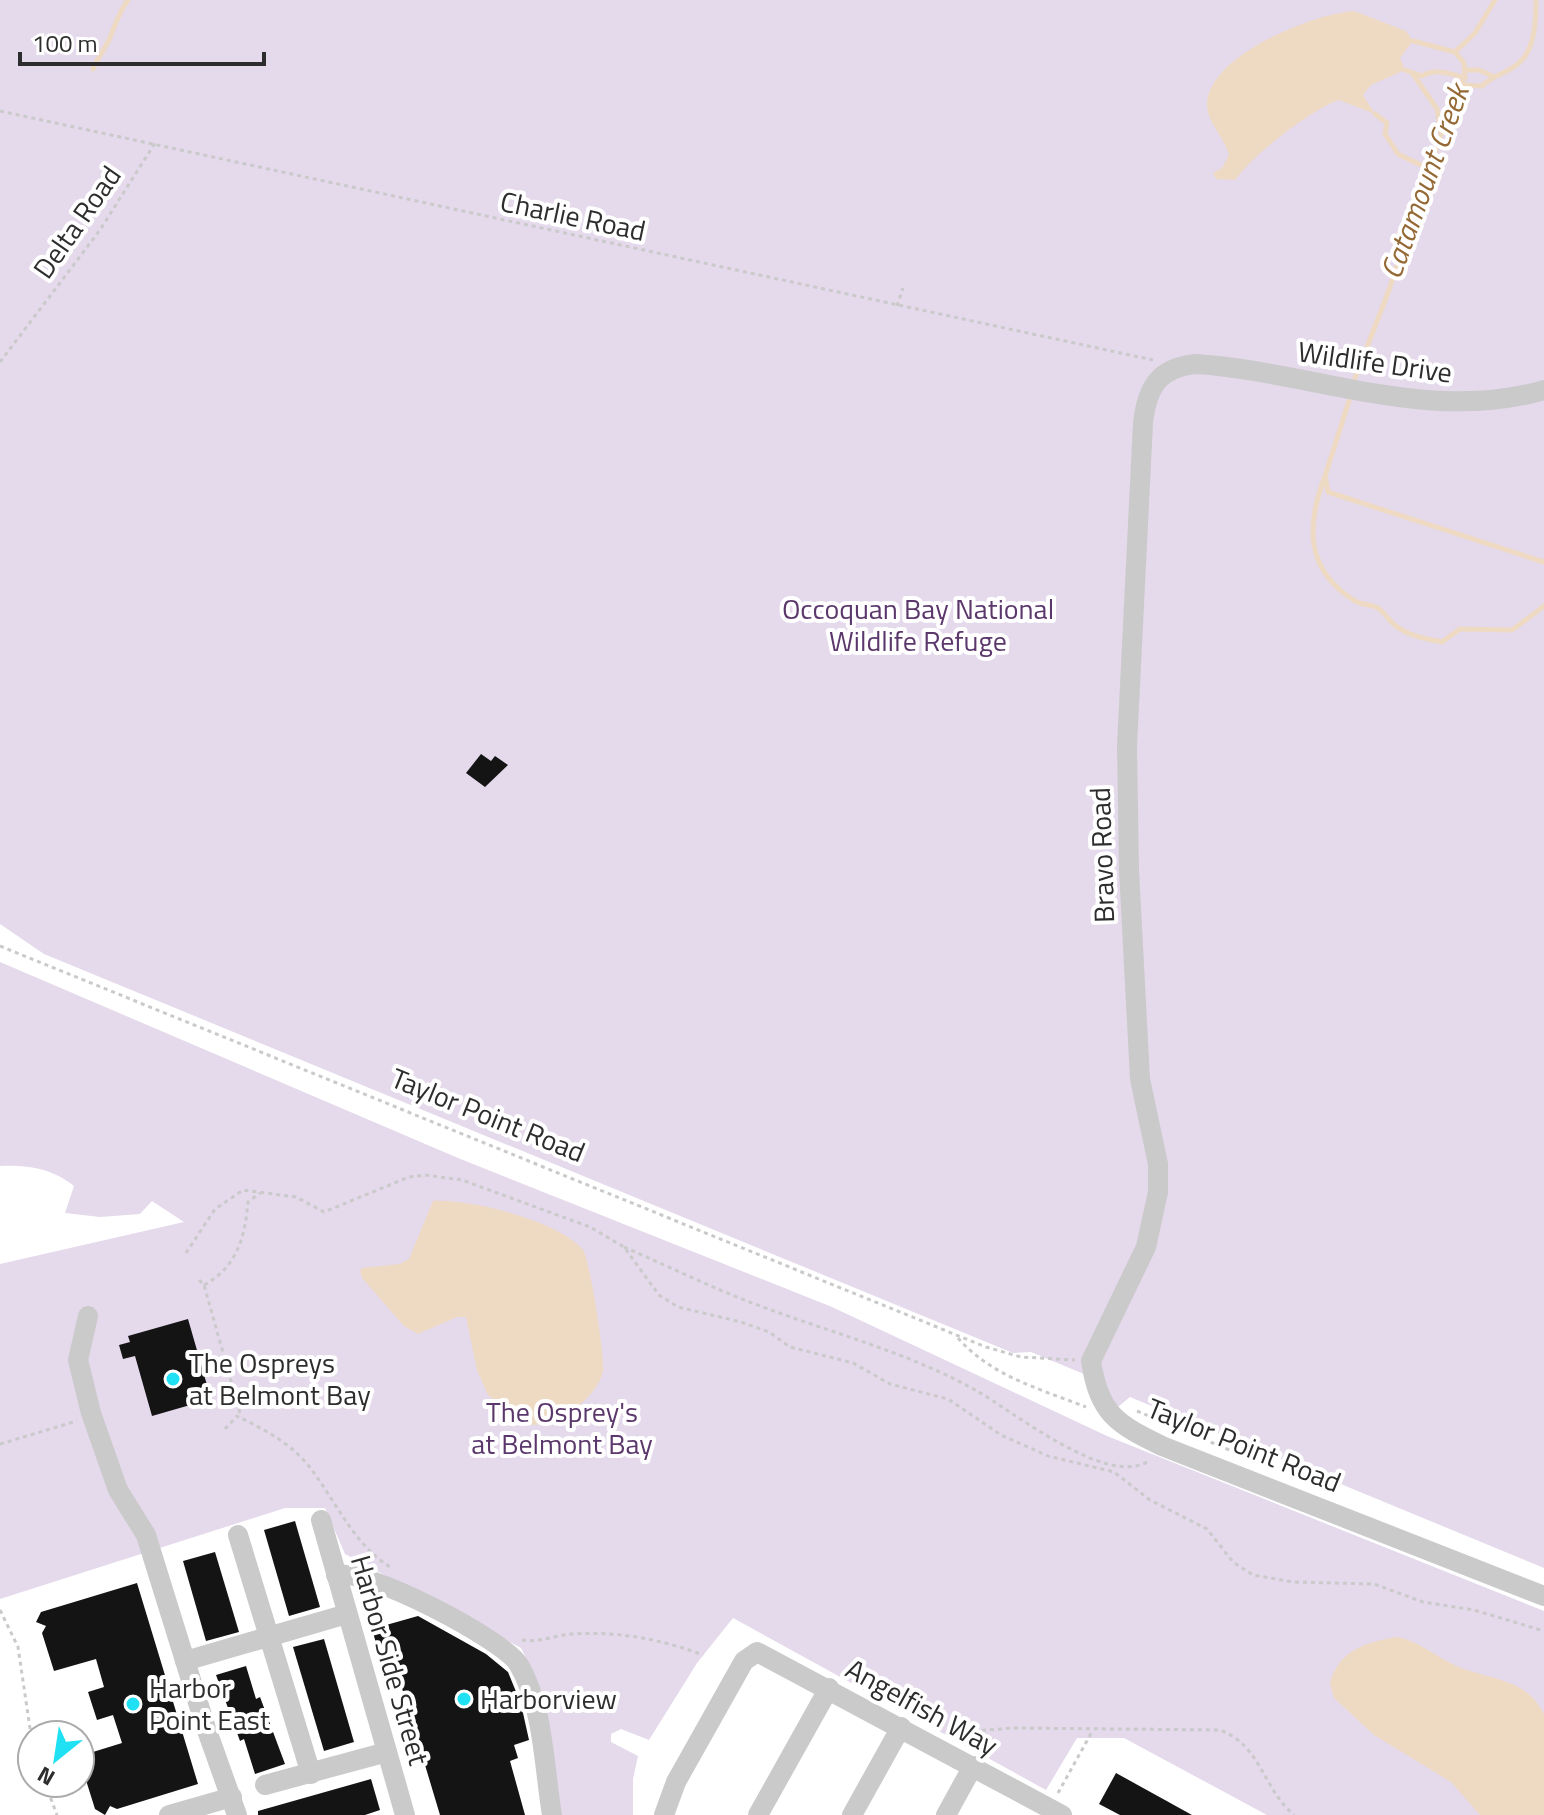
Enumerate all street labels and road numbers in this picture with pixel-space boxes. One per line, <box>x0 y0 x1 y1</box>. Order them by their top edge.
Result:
street label: Delta Road <box>22 156 131 287</box>
street label: Charlie Road <box>496 179 650 252</box>
street label: Wildlife Drive <box>1295 329 1455 394</box>
street label: Bravo Road <box>1078 787 1125 924</box>
street label: Taylor Point Road <box>385 1056 592 1173</box>
street label: Taylor Point Road <box>1141 1386 1348 1503</box>
street label: Harbor Side Street <box>340 1550 441 1770</box>
street label: Angelfish Way <box>838 1647 1006 1766</box>

